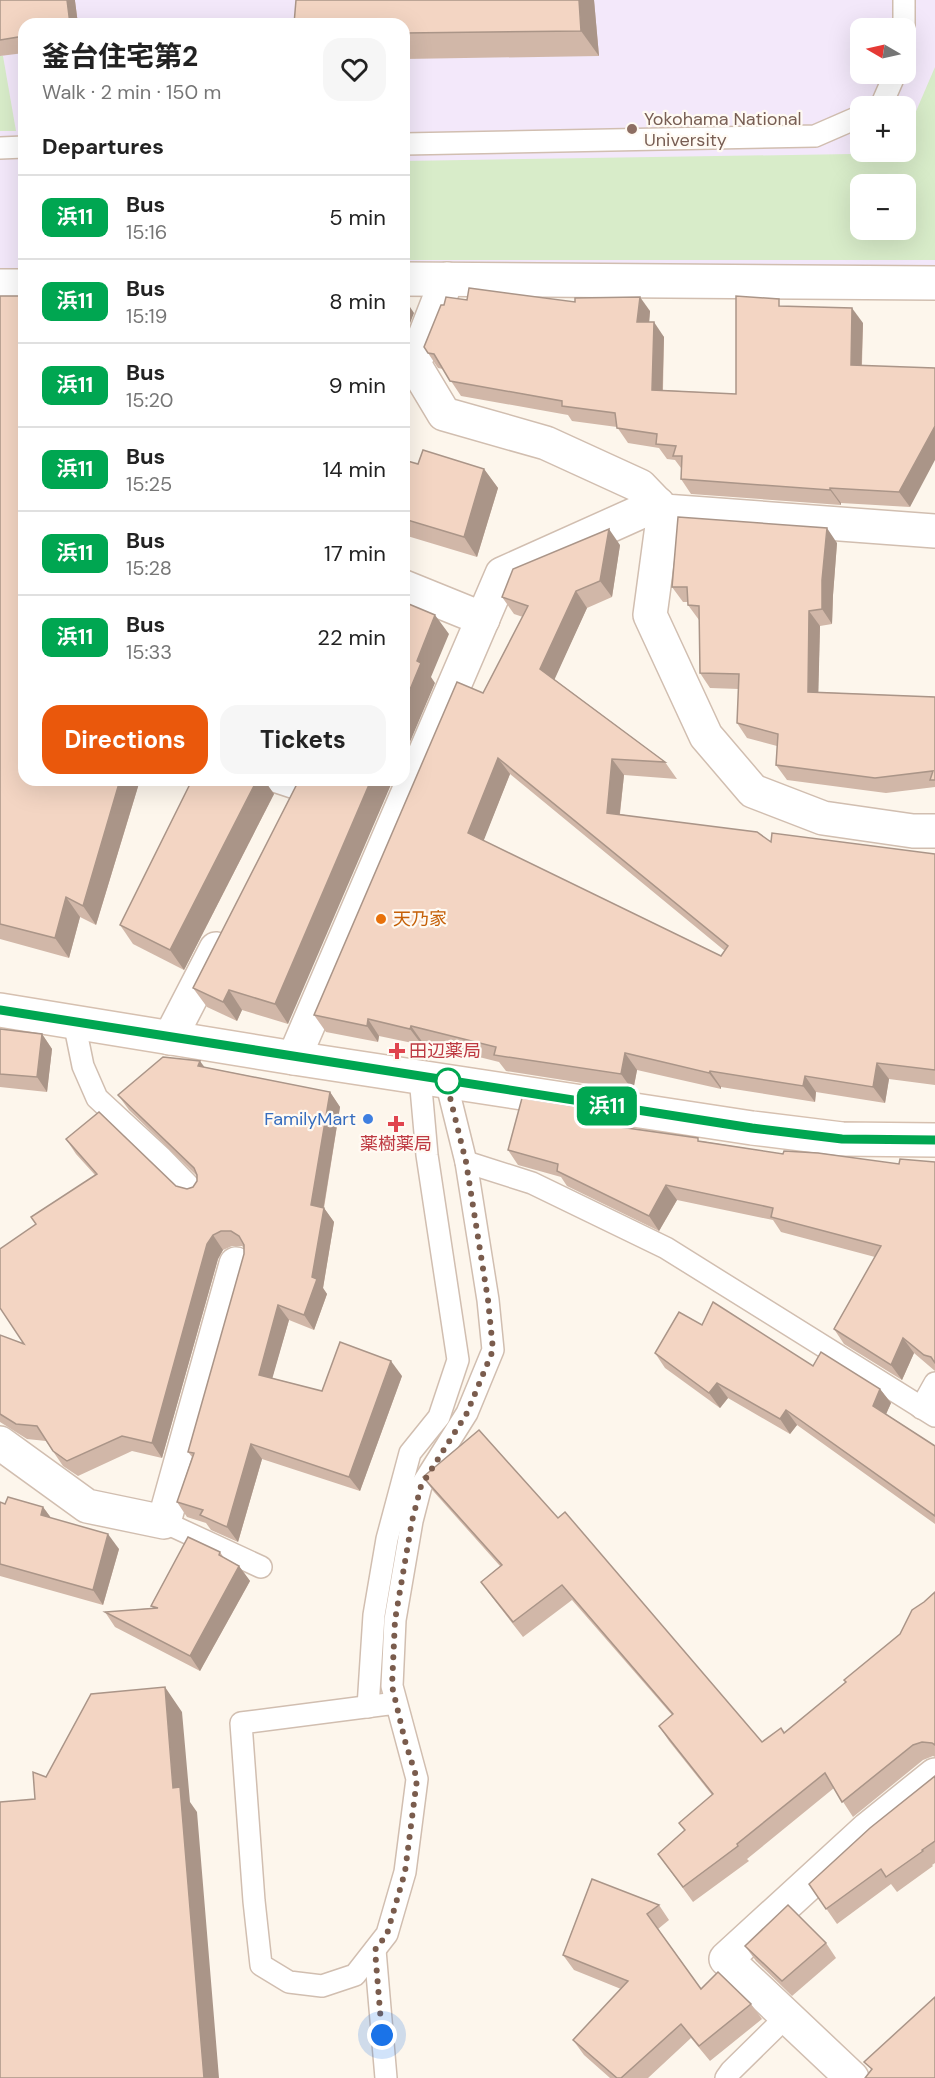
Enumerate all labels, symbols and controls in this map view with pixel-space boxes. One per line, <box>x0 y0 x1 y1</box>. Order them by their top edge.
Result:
north arrow <box>850 18 916 84</box>
map controls <box>850 18 916 240</box>
text: 釜台住宅第2 <box>42 38 198 75</box>
button: heart <box>323 38 386 101</box>
text: Walk · 2 min · 150 m <box>42 79 221 105</box>
button: + <box>850 96 916 162</box>
place label: Yokohama National University <box>644 107 802 152</box>
marker: Yokohama National University <box>625 122 639 136</box>
text: Departures <box>42 132 164 161</box>
button: − <box>850 174 916 240</box>
text: Bus <box>126 190 165 219</box>
text: 浜11 <box>57 203 93 231</box>
text: 5 min <box>329 203 386 232</box>
text: 15:16 <box>126 219 167 245</box>
text: Bus <box>126 274 165 303</box>
text: 浜11 <box>57 287 93 315</box>
text: 8 min <box>329 287 386 316</box>
text: 15:19 <box>126 303 167 329</box>
text: Bus <box>126 358 165 387</box>
text: 浜11 <box>57 371 93 399</box>
text: 9 min <box>329 371 386 400</box>
text: 15:20 <box>126 387 173 413</box>
text: Bus <box>126 442 165 471</box>
text: 浜11 <box>57 455 93 483</box>
text: 14 min <box>322 455 386 484</box>
text: 15:25 <box>126 471 172 497</box>
text: Bus <box>126 526 165 555</box>
text: 浜11 <box>57 539 93 567</box>
text: 17 min <box>324 539 386 568</box>
text: 15:28 <box>126 555 172 581</box>
text: Bus <box>126 610 165 639</box>
text: 浜11 <box>57 623 93 651</box>
text: 22 min <box>317 623 386 652</box>
text: 15:33 <box>126 639 172 665</box>
button: Directions <box>42 705 208 774</box>
button: Tickets <box>220 705 386 774</box>
place label: 天乃家 <box>393 907 447 931</box>
marker: 天乃家 <box>374 912 388 926</box>
place label: 田辺薬局 <box>409 1039 481 1063</box>
marker: 田辺薬局 <box>390 1044 404 1058</box>
unlabelled marker <box>435 1068 461 1094</box>
line badge: 浜11 <box>572 1086 642 1126</box>
text: 浜11 <box>589 1092 625 1120</box>
place label: FamilyMart <box>264 1107 356 1131</box>
marker: FamilyMart <box>361 1112 375 1126</box>
marker: 薬樹薬局 <box>389 1117 403 1131</box>
place label: 薬樹薬局 <box>360 1132 432 1156</box>
your location <box>367 2020 397 2050</box>

